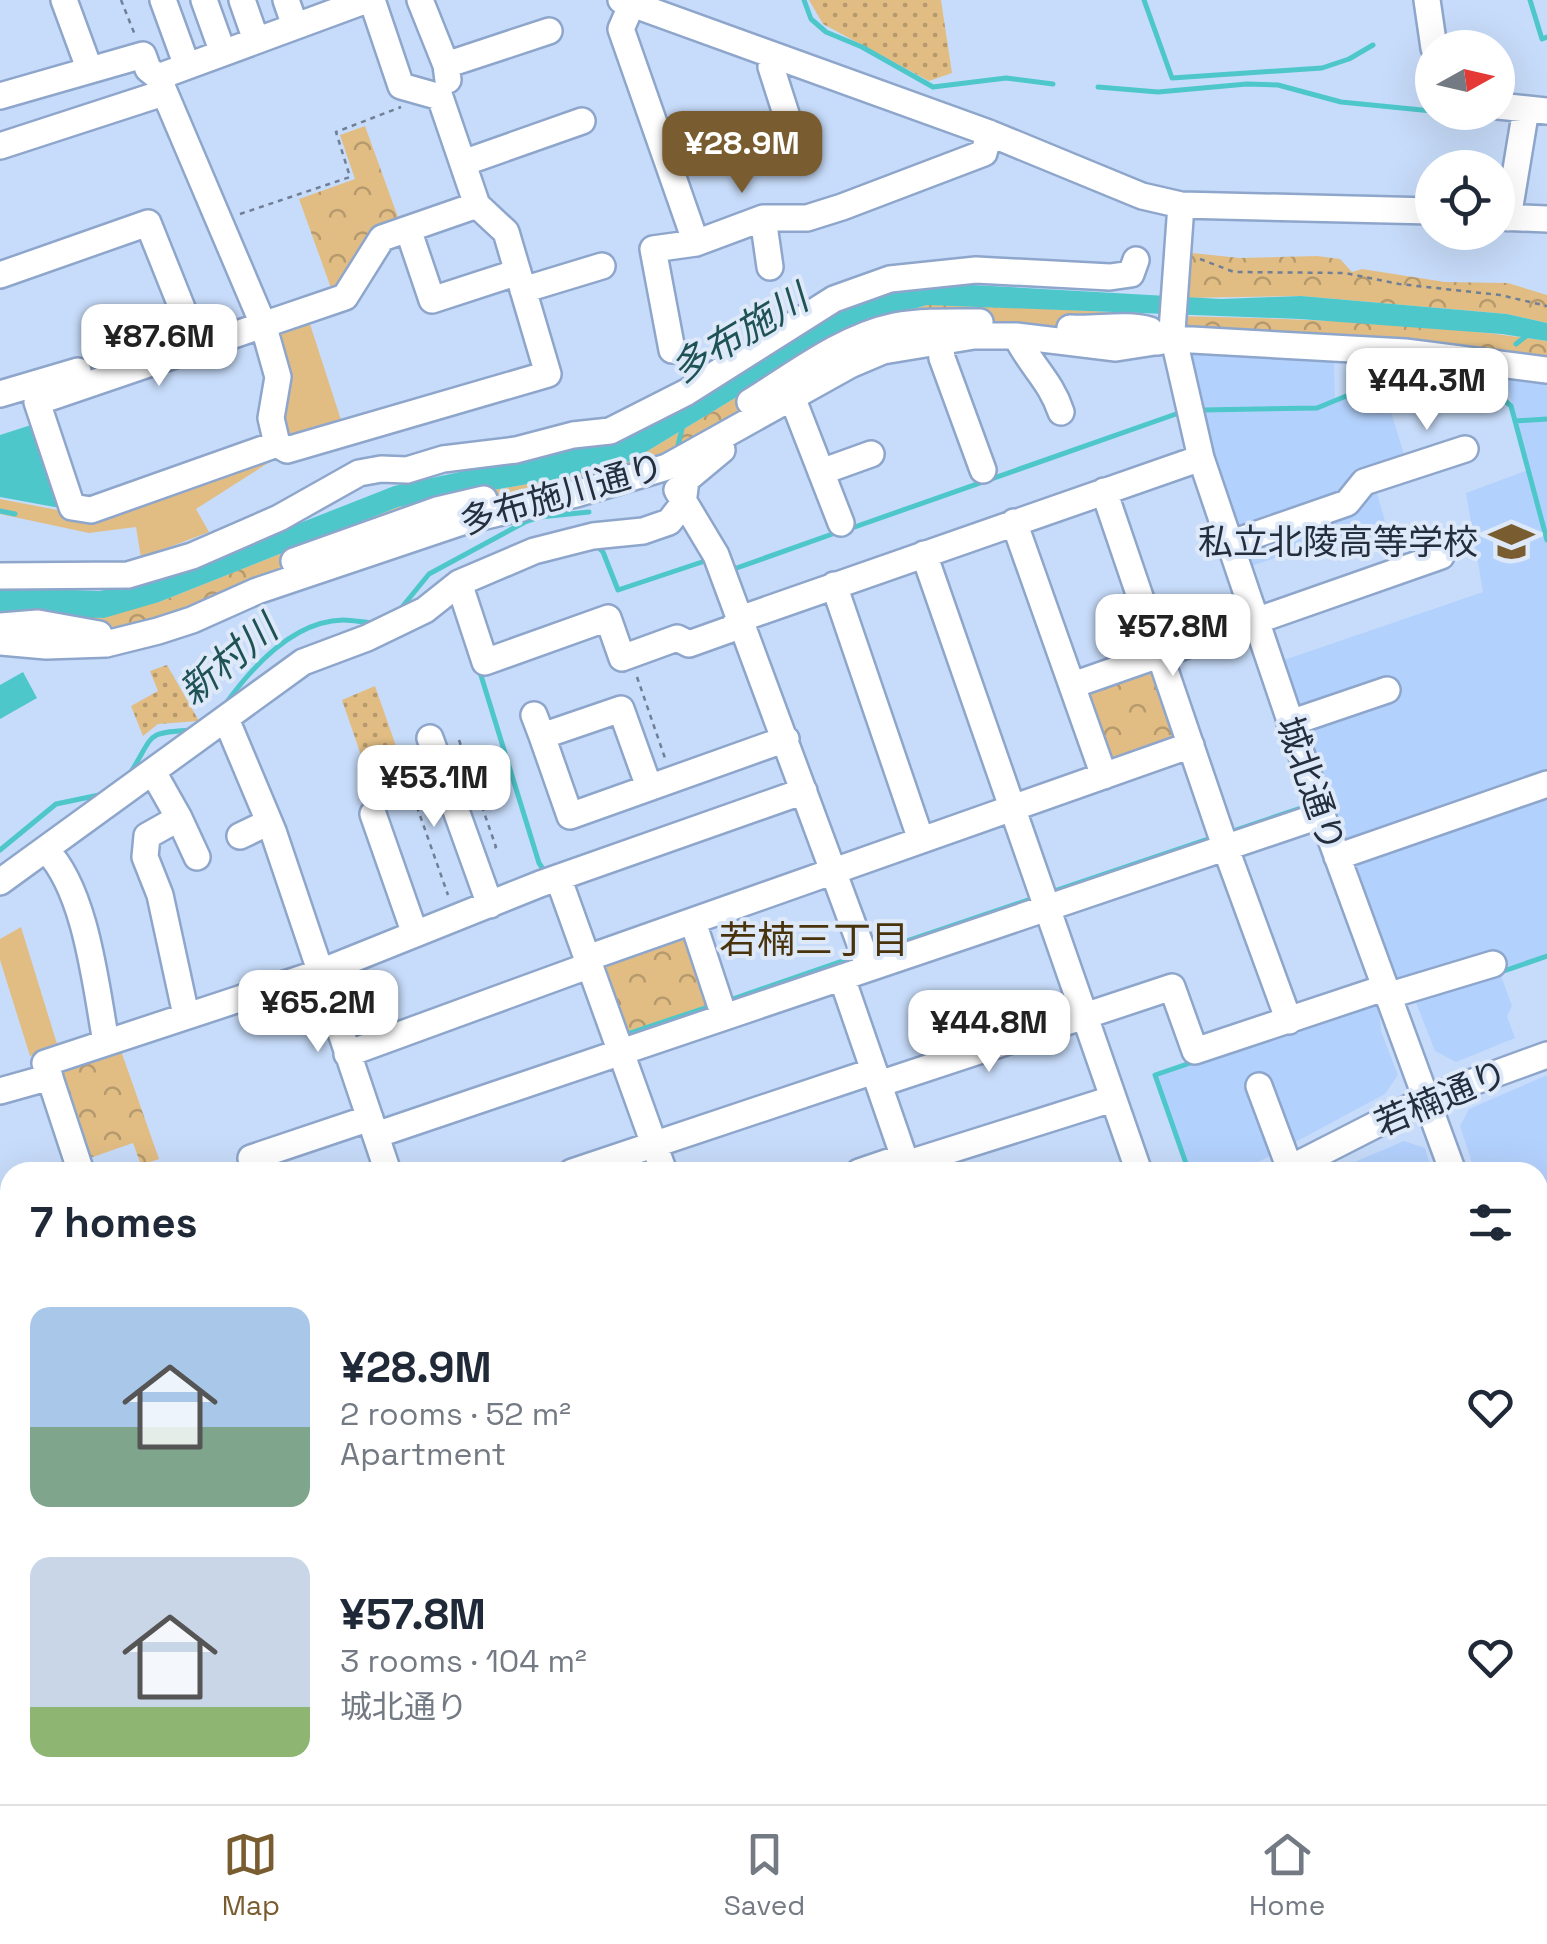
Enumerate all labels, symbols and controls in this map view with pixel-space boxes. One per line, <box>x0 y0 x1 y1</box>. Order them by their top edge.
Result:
north arrow <box>1415 30 1515 130</box>
map controls <box>1415 30 1515 250</box>
pin: ¥28.9M <box>661 111 823 196</box>
text: ¥28.9M <box>684 123 800 163</box>
button: locate <box>1415 150 1515 250</box>
water label: 多布施川 <box>661 272 820 394</box>
pin: ¥87.6M <box>78 304 240 389</box>
text: ¥87.6M <box>103 316 215 356</box>
pin: ¥44.3M <box>1346 348 1508 433</box>
text: ¥44.3M <box>1368 360 1486 400</box>
street label: 多布施川通り <box>455 444 669 544</box>
school or university icon: 私立北陵高等学校 <box>1487 518 1535 566</box>
place label: 私立北陵高等学校 <box>1198 520 1478 564</box>
pin: ¥57.8M <box>1092 594 1254 679</box>
water label: 新村川 <box>169 602 290 715</box>
text: ¥57.8M <box>1117 606 1229 646</box>
street label: 城北通り <box>1267 711 1355 857</box>
pin: ¥53.1M <box>353 745 515 830</box>
text: ¥53.1M <box>379 757 489 797</box>
district label: 若楠三丁目 <box>719 916 909 964</box>
pin: ¥65.2M <box>237 970 399 1055</box>
text: ¥65.2M <box>260 982 376 1022</box>
pin: ¥44.8M <box>908 990 1070 1075</box>
text: ¥44.8M <box>930 1002 1048 1042</box>
street label: 若楠通り <box>1368 1050 1514 1146</box>
icon: filters <box>1463 1195 1518 1250</box>
text: 7 homes <box>30 1196 198 1249</box>
text: ¥28.9M <box>340 1341 492 1394</box>
icon: home <box>110 1347 230 1467</box>
icon: heart <box>1463 1380 1518 1435</box>
text: 2 rooms · 52 m² <box>340 1394 571 1434</box>
text: Apartment <box>340 1434 506 1474</box>
text: ¥57.8M <box>340 1588 486 1641</box>
icon: home <box>110 1597 230 1717</box>
icon: heart <box>1463 1630 1518 1685</box>
text: 3 rooms · 104 m² <box>340 1641 587 1681</box>
text: 城北通り <box>340 1687 468 1727</box>
tab: Map <box>222 1827 280 1923</box>
tab: Saved <box>724 1827 805 1923</box>
tab: Home <box>1249 1827 1325 1923</box>

